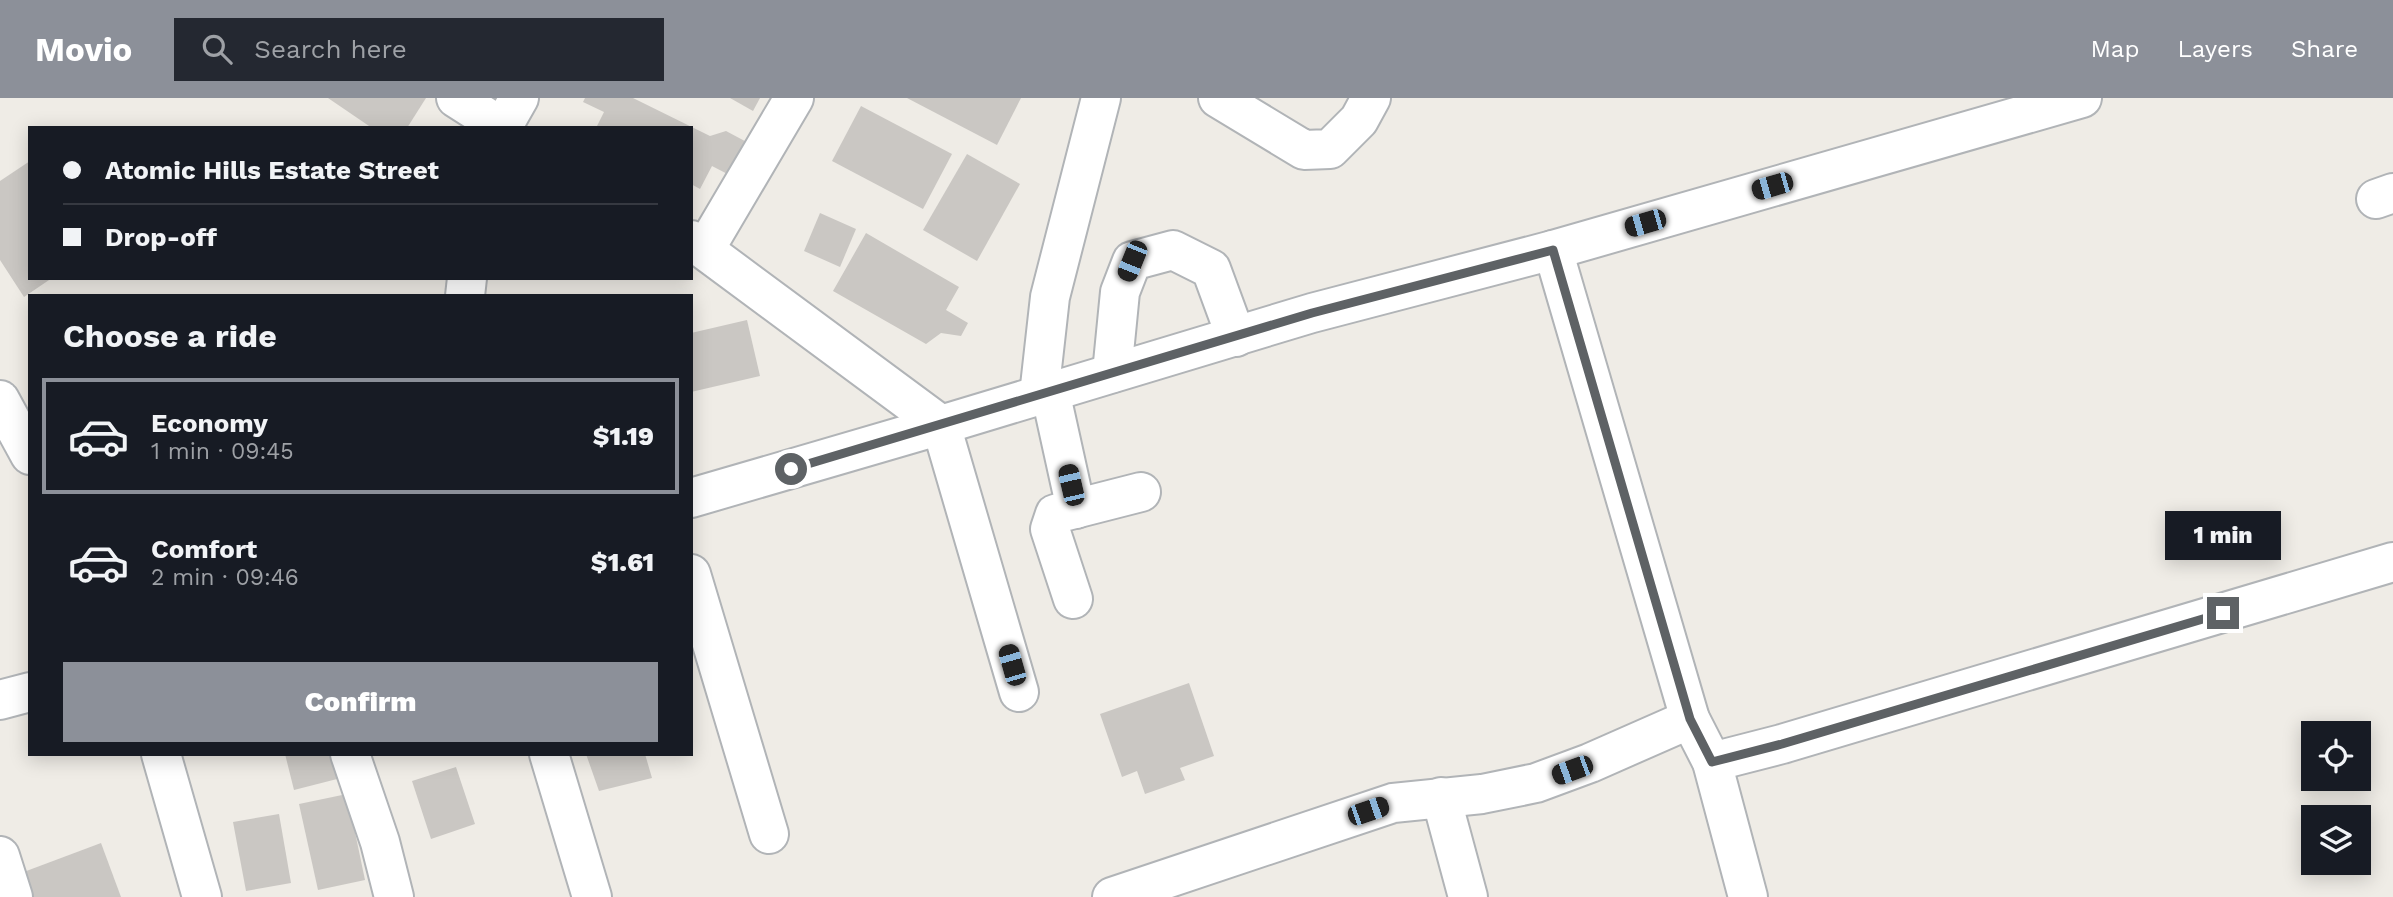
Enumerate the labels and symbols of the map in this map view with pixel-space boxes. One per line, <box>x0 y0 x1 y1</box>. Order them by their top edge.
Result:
car <box>1749 170 1796 202</box>
car <box>1622 207 1669 239</box>
car <box>1115 238 1150 284</box>
route start <box>775 453 807 485</box>
car <box>1057 462 1086 508</box>
callout: 1 min <box>2165 512 2281 560</box>
route end <box>2207 597 2239 629</box>
car <box>997 642 1028 688</box>
car <box>1549 753 1596 787</box>
car <box>1345 794 1392 828</box>

